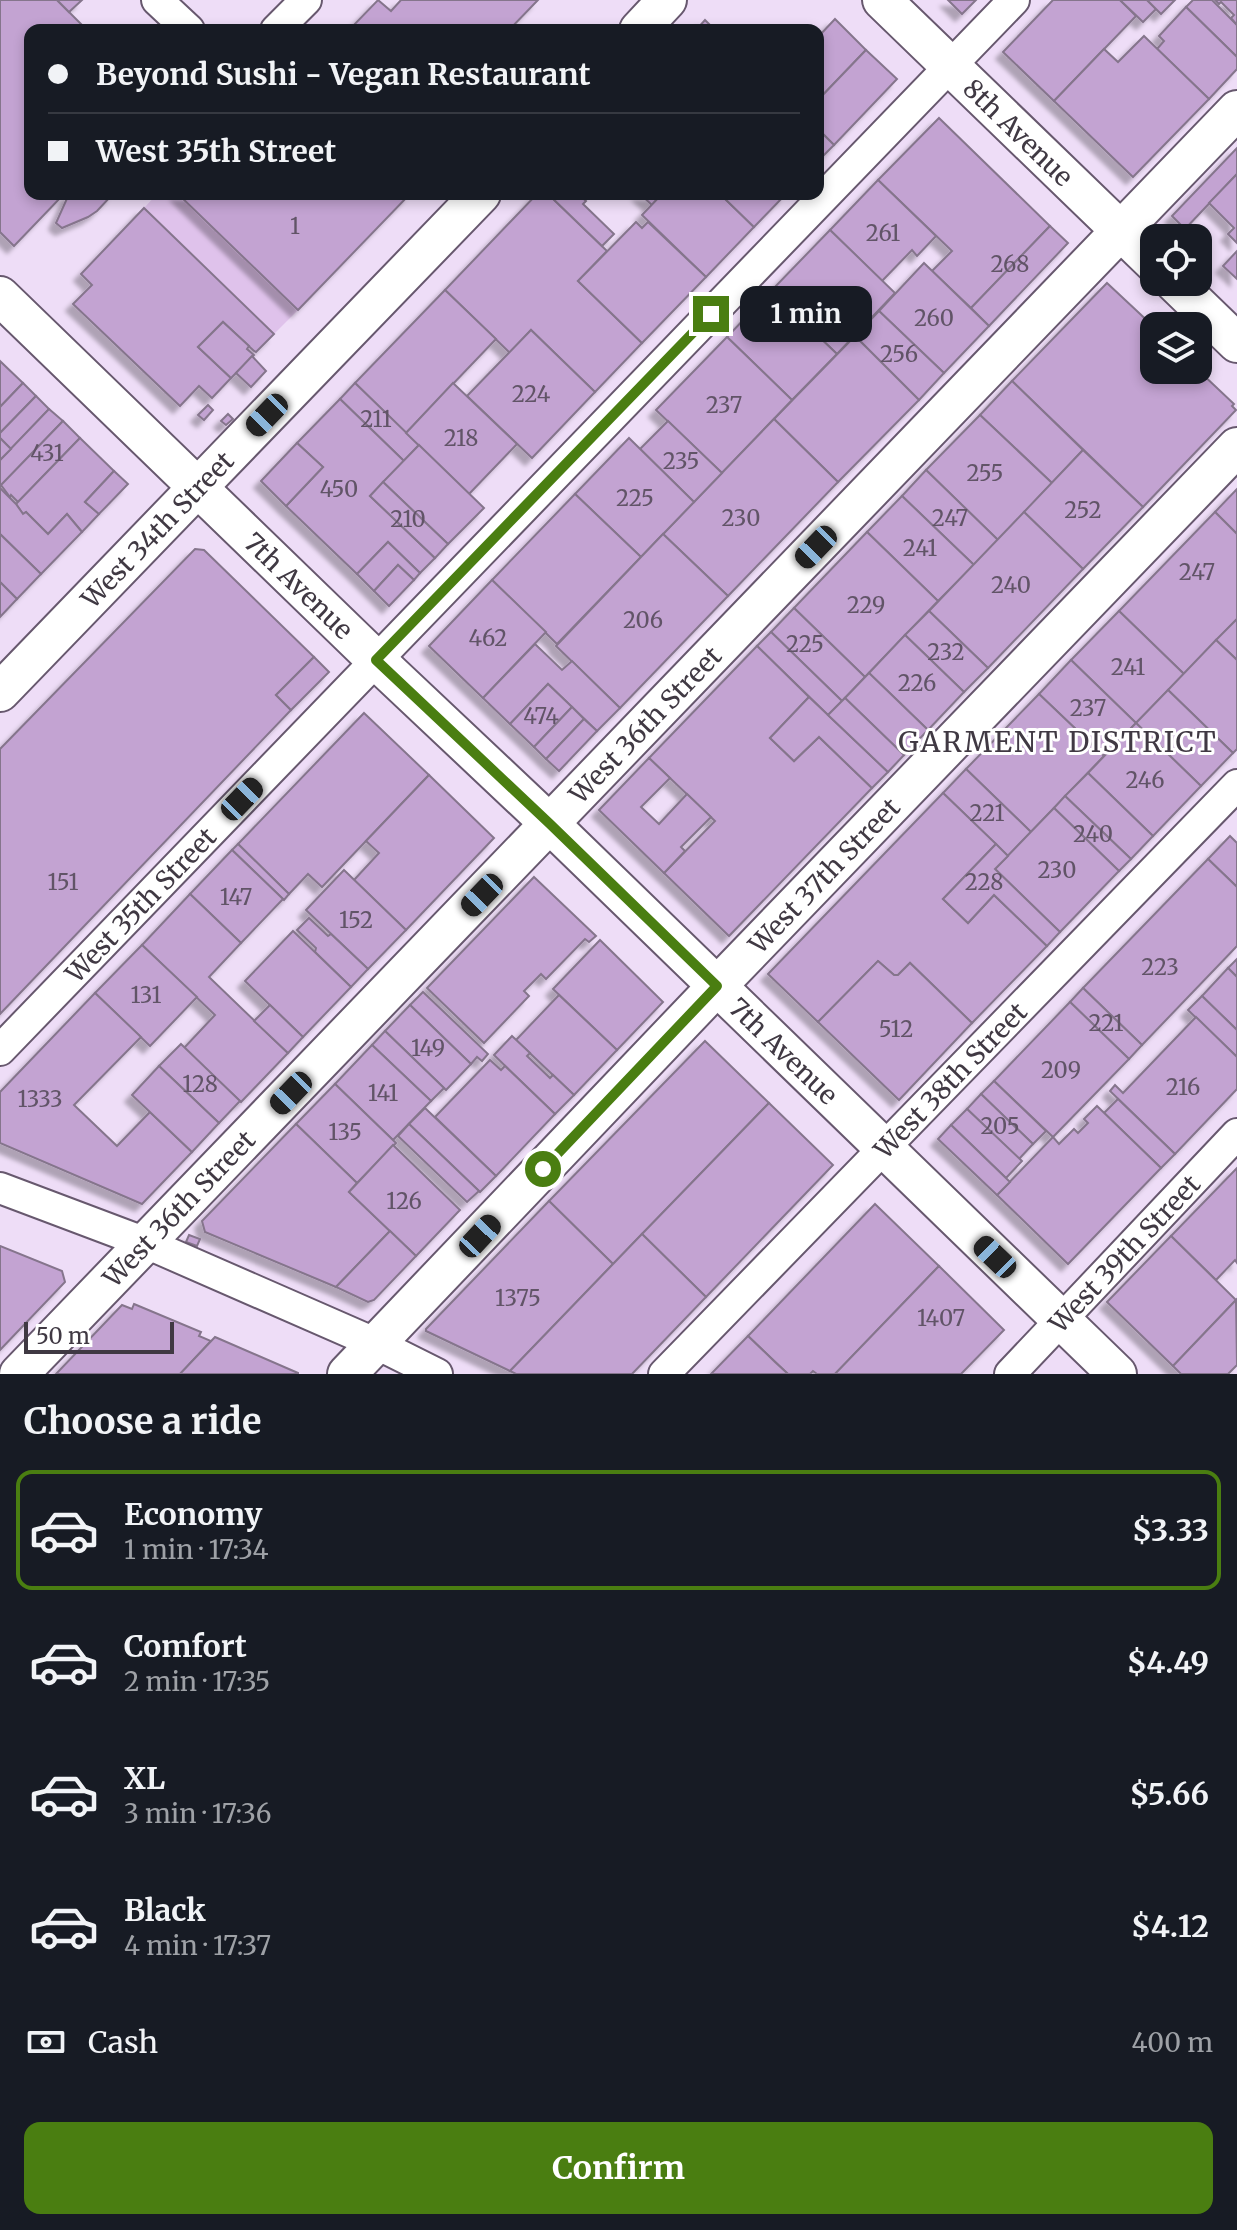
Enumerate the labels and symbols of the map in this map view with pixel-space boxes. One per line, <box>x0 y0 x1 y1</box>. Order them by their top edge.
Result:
street label: 8th Avenue <box>957 72 1080 193</box>
house number: 1 <box>290 212 300 240</box>
house number: 261 <box>866 219 900 247</box>
house number: 268 <box>991 250 1029 278</box>
callout: 1 min <box>739 286 871 342</box>
route end <box>693 296 729 332</box>
house number: 260 <box>914 304 954 332</box>
house number: 256 <box>880 340 918 368</box>
house number: 224 <box>512 380 551 408</box>
car <box>242 389 292 441</box>
house number: 237 <box>706 391 742 419</box>
house number: 211 <box>360 405 392 433</box>
house number: 218 <box>444 424 478 452</box>
house number: 431 <box>30 439 64 467</box>
street label: West 34th Street <box>73 444 240 616</box>
house number: 235 <box>663 447 699 475</box>
house number: 255 <box>967 459 1003 487</box>
house number: 450 <box>320 475 358 503</box>
house number: 225 <box>616 484 654 512</box>
house number: 252 <box>1064 496 1102 524</box>
house number: 230 <box>722 504 760 532</box>
house number: 247 <box>932 504 968 532</box>
house number: 210 <box>390 505 426 533</box>
car <box>791 521 841 573</box>
street label: 7th Avenue <box>237 525 360 646</box>
house number: 241 <box>903 534 937 562</box>
house number: 247 <box>1179 558 1215 586</box>
house number: 240 <box>991 571 1031 599</box>
house number: 229 <box>847 591 885 619</box>
house number: 206 <box>623 606 663 634</box>
house number: 462 <box>469 624 507 652</box>
house number: 225 <box>786 630 824 658</box>
house number: 232 <box>927 638 965 666</box>
street label: West 36th Street <box>561 639 728 811</box>
house number: 241 <box>1111 653 1145 681</box>
house number: 226 <box>898 669 936 697</box>
house number: 237 <box>1070 694 1106 722</box>
house number: 474 <box>523 702 559 730</box>
district label: GARMENT DISTRICT <box>898 724 1218 760</box>
house number: 246 <box>1125 766 1165 794</box>
car <box>217 773 267 825</box>
street label: West 37th Street <box>740 790 906 961</box>
house number: 221 <box>970 799 1005 827</box>
street label: West 35th Street <box>57 820 223 990</box>
house number: 240 <box>1073 820 1113 848</box>
house number: 230 <box>1038 856 1076 884</box>
house number: 151 <box>48 868 78 896</box>
house number: 228 <box>965 868 1003 896</box>
car <box>457 869 507 921</box>
house number: 147 <box>220 883 252 911</box>
house number: 152 <box>339 906 373 934</box>
house number: 223 <box>1141 953 1179 981</box>
house number: 131 <box>131 981 162 1009</box>
street label: 7th Avenue <box>722 990 845 1111</box>
street label: West 38th Street <box>866 995 1033 1166</box>
house number: 221 <box>1089 1009 1124 1037</box>
house number: 512 <box>879 1015 913 1043</box>
house number: 149 <box>411 1034 445 1062</box>
house number: 209 <box>1041 1056 1081 1084</box>
car <box>266 1067 316 1119</box>
house number: 128 <box>182 1070 218 1098</box>
house number: 216 <box>1166 1073 1200 1101</box>
house number: 141 <box>368 1079 398 1107</box>
house number: 1333 <box>17 1085 63 1113</box>
house number: 205 <box>980 1112 1020 1140</box>
house number: 135 <box>328 1118 362 1146</box>
street label: West 36th Street <box>95 1123 262 1295</box>
route start <box>525 1151 561 1187</box>
street label: West 39th Street <box>1041 1167 1207 1340</box>
house number: 126 <box>386 1187 422 1215</box>
car <box>455 1210 505 1262</box>
car <box>969 1232 1021 1282</box>
house number: 1375 <box>495 1284 541 1312</box>
house number: 1407 <box>917 1304 965 1332</box>
scale bar <box>24 1318 174 1354</box>

